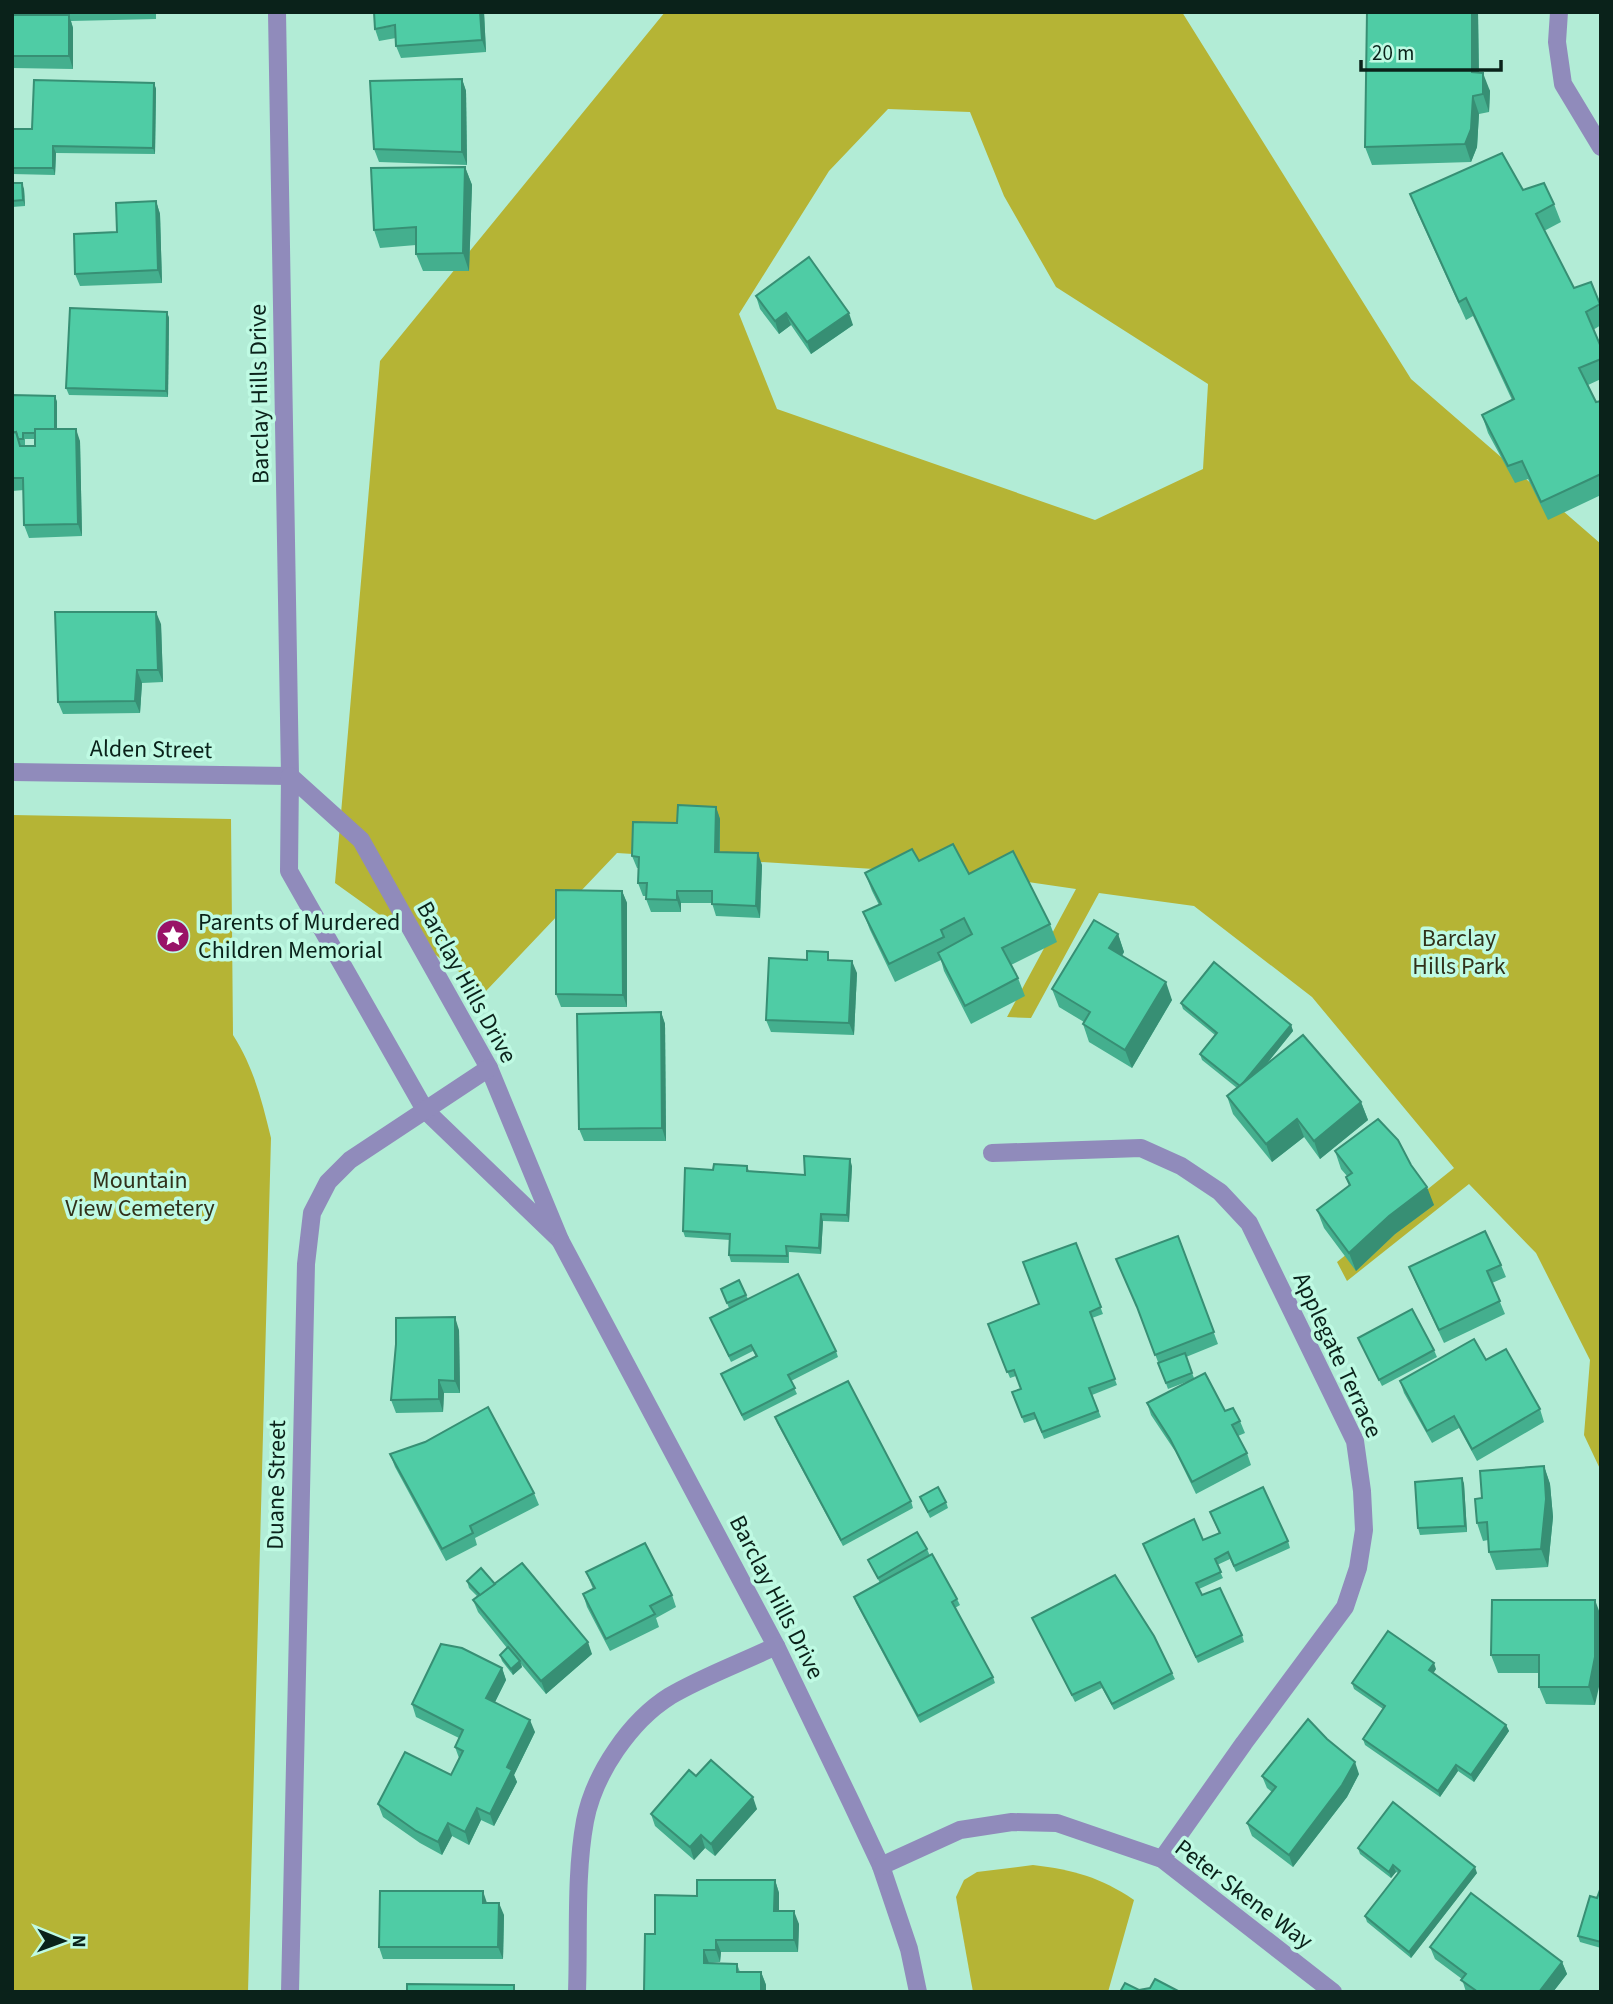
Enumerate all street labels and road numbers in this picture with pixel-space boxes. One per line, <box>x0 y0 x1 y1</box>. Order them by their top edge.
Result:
street label: Barclay Hills Drive <box>240 304 279 484</box>
street label: Alden Street <box>89 731 213 768</box>
street label: Barclay Hills Drive <box>408 895 526 1070</box>
street label: Applegate Terrace <box>1284 1267 1391 1444</box>
street label: Duane Street <box>258 1420 295 1550</box>
street label: Barclay Hills Drive <box>720 1509 833 1685</box>
street label: Peter Skene Way <box>1167 1831 1320 1958</box>

